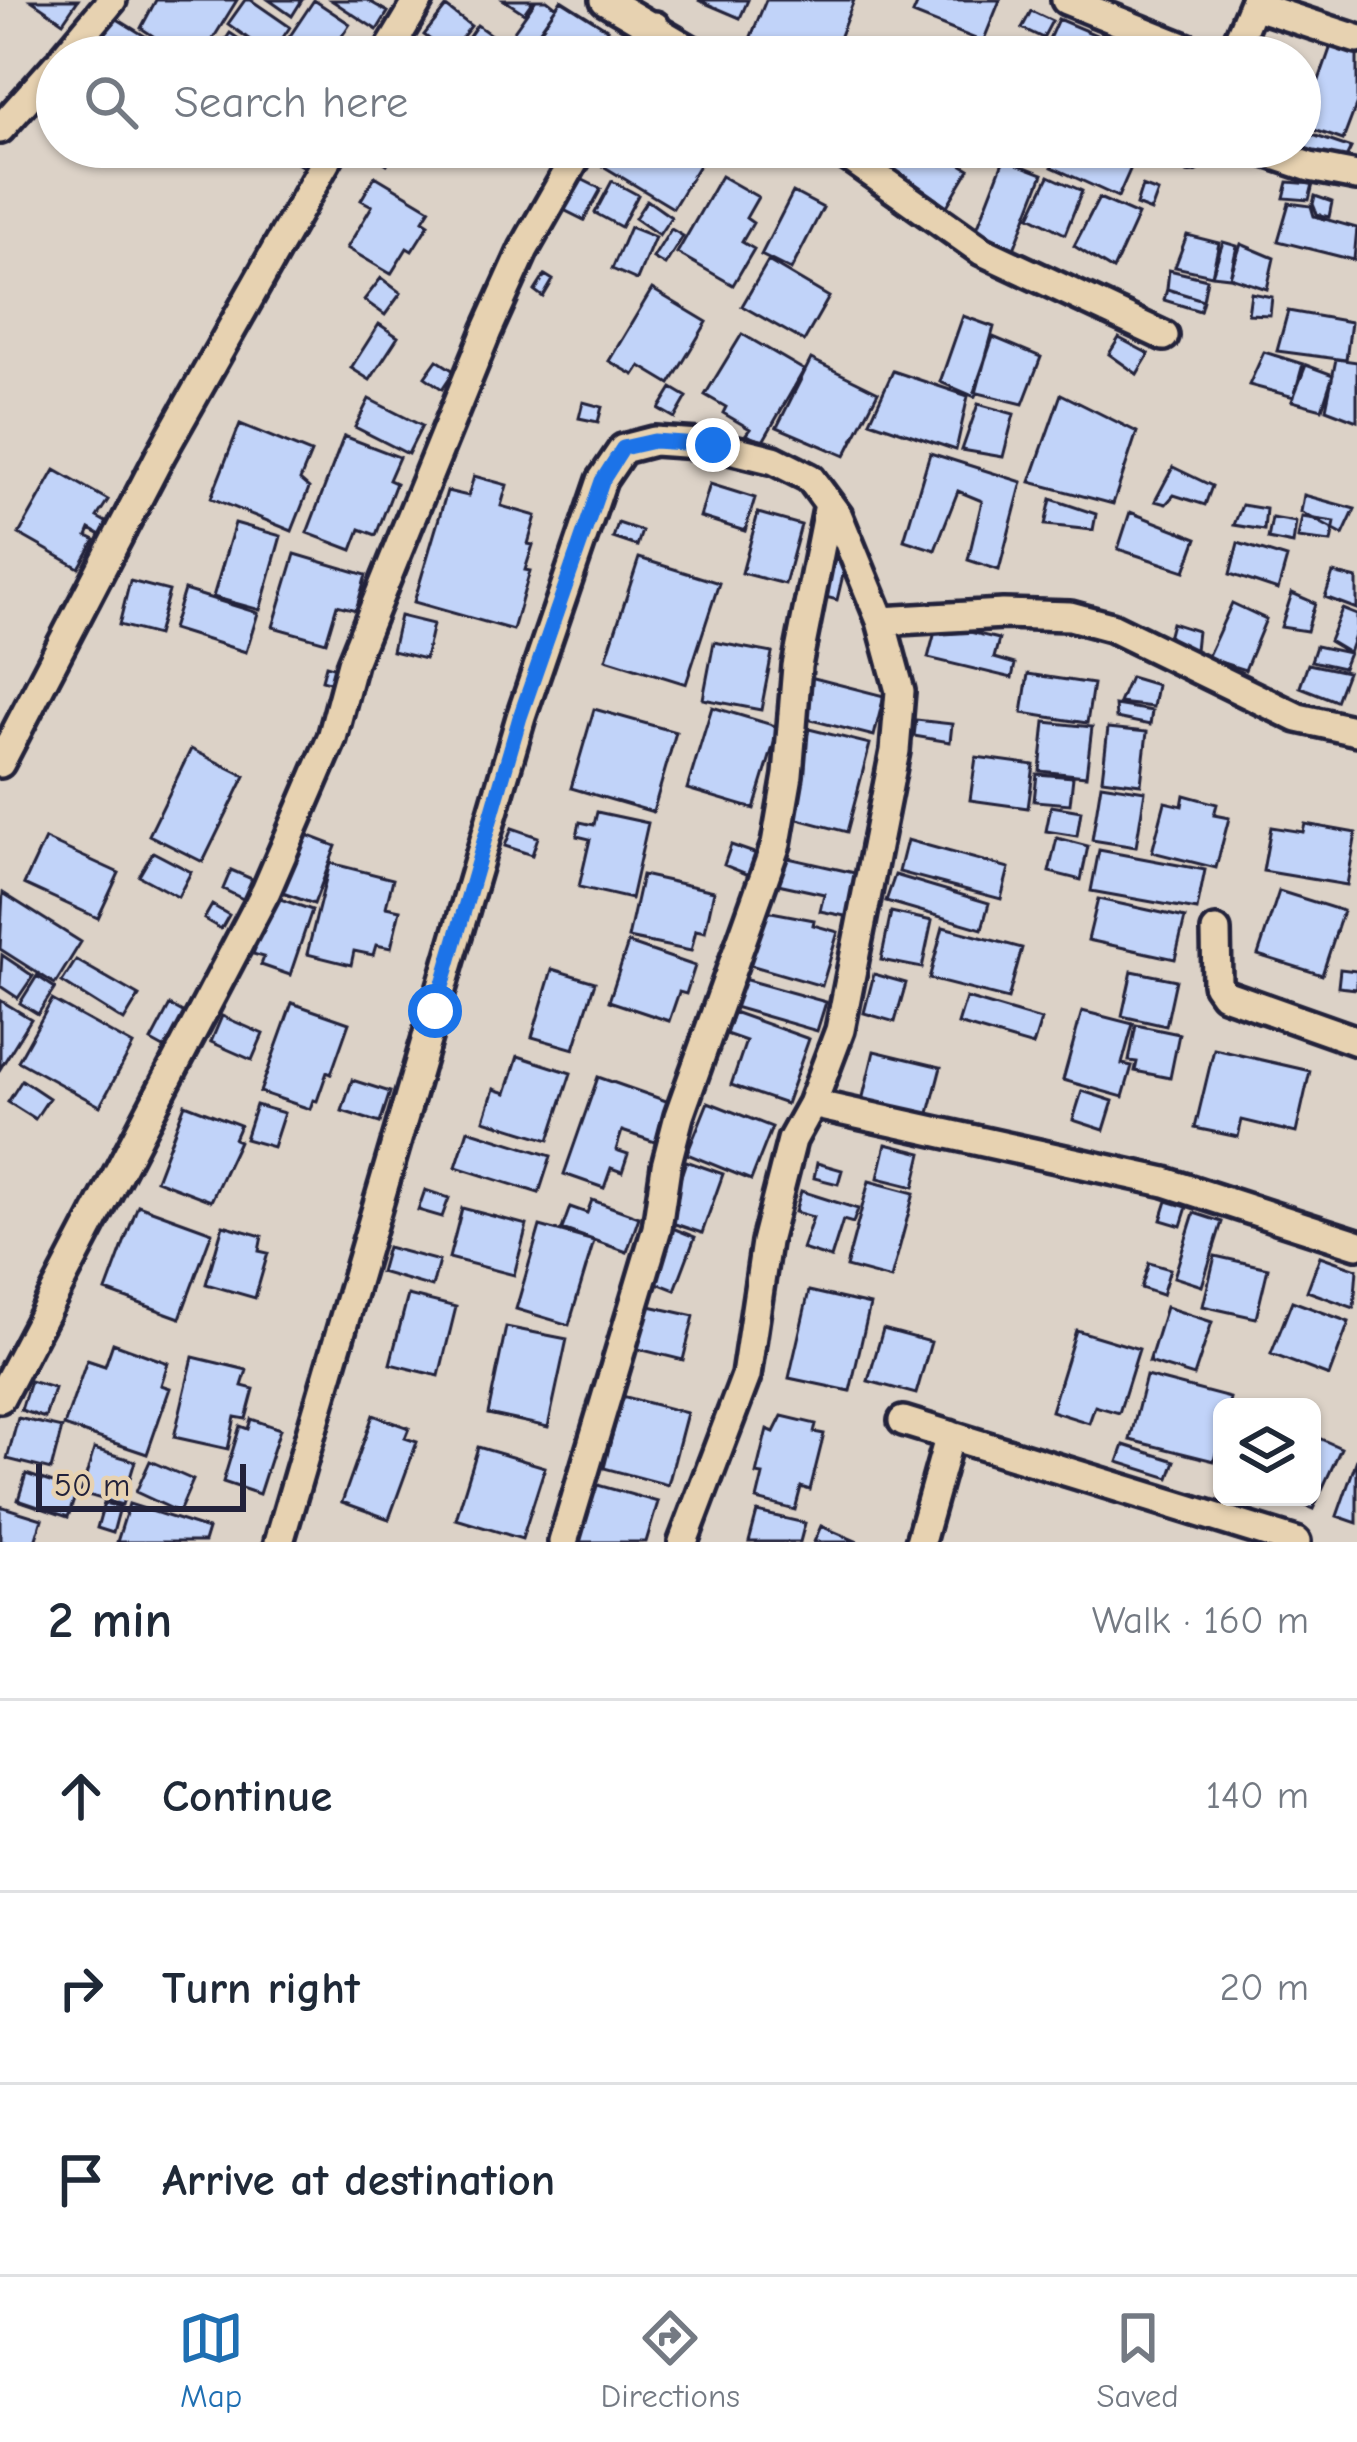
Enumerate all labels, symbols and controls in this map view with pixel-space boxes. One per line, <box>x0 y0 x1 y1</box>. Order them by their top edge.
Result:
search box <box>36 36 1321 168</box>
icon: search <box>78 69 144 135</box>
text: Search here <box>174 76 408 128</box>
route end <box>686 418 740 472</box>
route start <box>408 984 462 1038</box>
map controls <box>1213 1398 1321 1506</box>
button: layers <box>1213 1398 1321 1506</box>
scale bar <box>36 1458 246 1511</box>
text: 50 m <box>54 1466 130 1504</box>
text: 2 min <box>48 1591 172 1650</box>
text: Walk · 160 m <box>1092 1598 1309 1643</box>
icon: ahead <box>48 1763 114 1829</box>
text: Continue <box>162 1770 332 1822</box>
text: 140 m <box>1206 1773 1309 1818</box>
icon: right <box>48 1955 114 2021</box>
text: Turn right <box>162 1962 360 2014</box>
text: 20 m <box>1220 1965 1309 2010</box>
icon: arrive <box>48 2147 114 2213</box>
text: Arrive at destination <box>162 2154 555 2206</box>
tab: Map <box>178 2305 244 2415</box>
tab: Directions <box>601 2305 740 2415</box>
tab: Saved <box>1096 2305 1179 2415</box>

